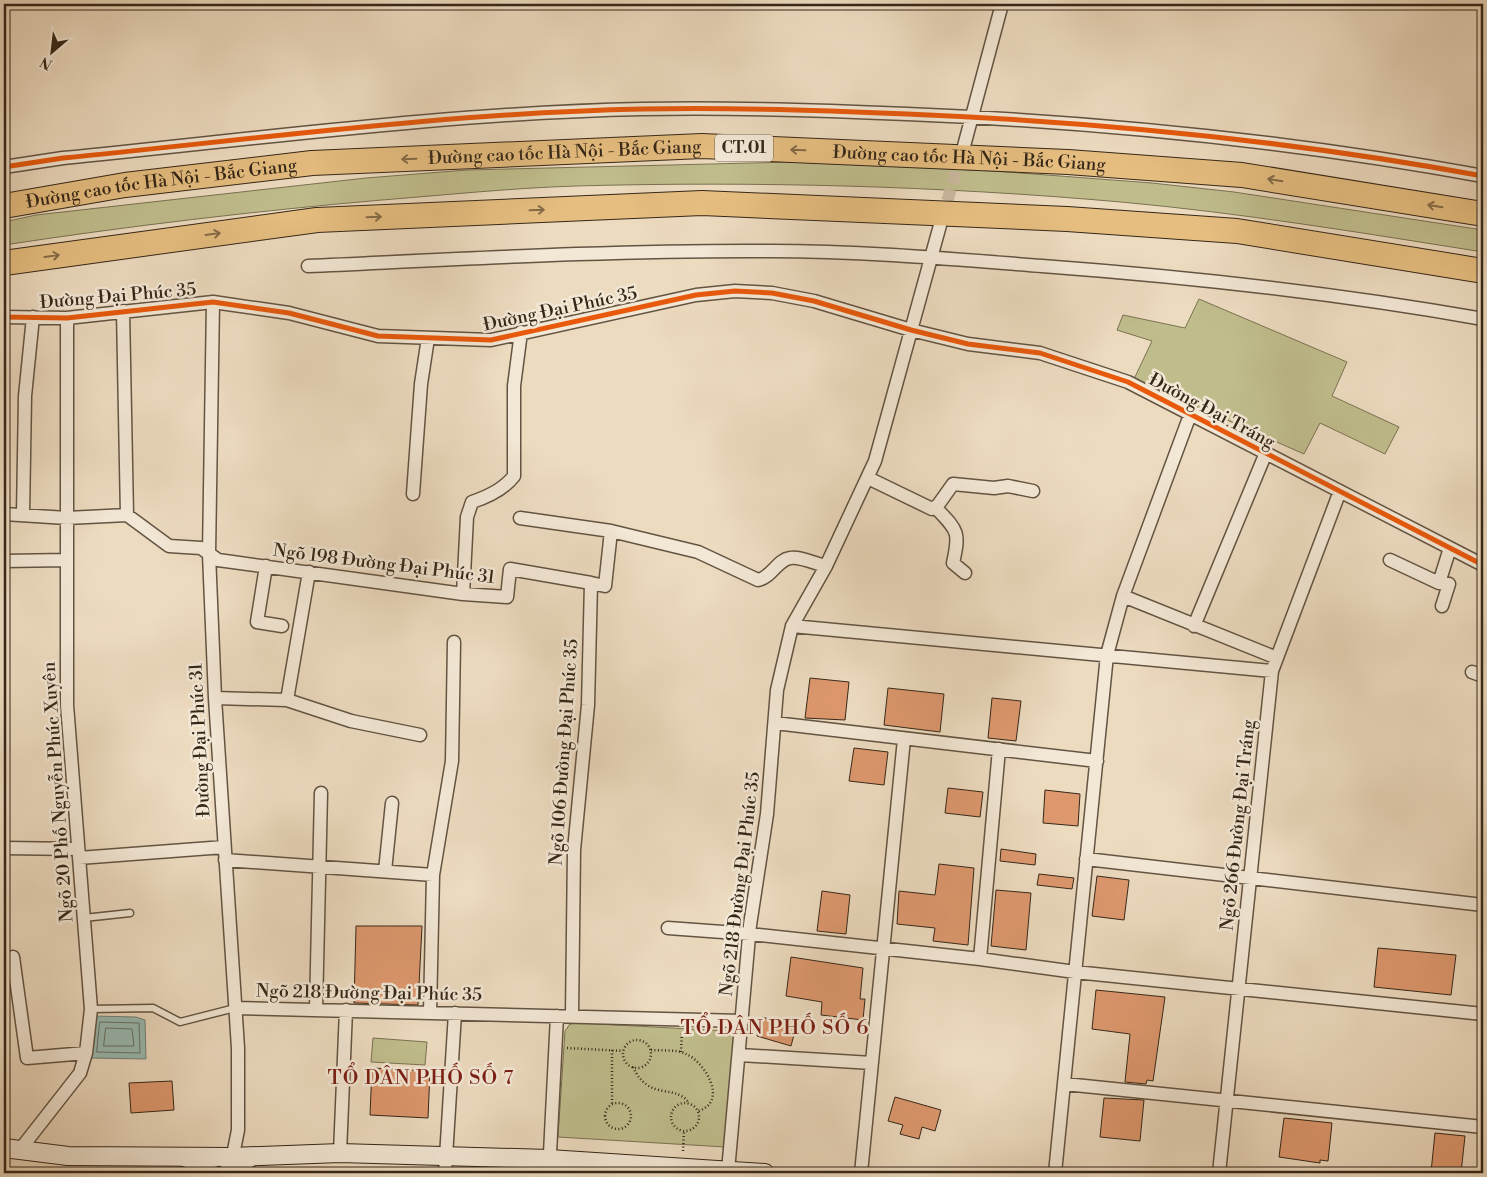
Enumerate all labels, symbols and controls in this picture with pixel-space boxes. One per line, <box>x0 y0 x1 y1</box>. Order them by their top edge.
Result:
north arrow <box>28 28 78 78</box>
text: N <box>37 52 55 73</box>
road number: CT.01 <box>715 134 773 162</box>
street label: Đường cao tốc Hà Nội - Bắc Giang <box>428 135 702 169</box>
street label: Đường cao tốc Hà Nội - Bắc Giang <box>832 140 1107 176</box>
one-way arrow <box>791 146 807 155</box>
street label: Đường cao tốc Hà Nội - Bắc Giang <box>24 153 299 214</box>
one-way arrow <box>401 154 417 164</box>
one-way arrow <box>1267 175 1283 185</box>
one-way arrow <box>1427 201 1443 211</box>
one-way arrow <box>529 206 545 215</box>
one-way arrow <box>366 213 382 222</box>
one-way arrow <box>205 229 221 239</box>
one-way arrow <box>44 251 60 261</box>
street label: Đường Đại Phúc 35 <box>39 278 197 314</box>
street label: Đường Đại Phúc 35 <box>481 281 639 337</box>
street label: Đường Đại Tráng <box>1145 368 1280 454</box>
street label: Ngõ 198 Đường Đại Phúc 31 <box>272 539 497 589</box>
street label: Ngõ 106 Đường Đại Phúc 35 <box>545 638 583 866</box>
street label: Ngõ 20 Phố Nguyễn Phúc Xuyên <box>37 661 79 923</box>
street label: Đường Đại Phúc 31 <box>184 662 216 818</box>
street label: Ngõ 266 Đường Đại Tráng <box>1215 718 1261 932</box>
street label: Ngõ 218 Đường Đại Phúc 35 <box>715 770 765 998</box>
street label: Ngõ 218 Đường Đại Phúc 35 <box>256 980 482 1006</box>
district label: TỔ DÂN PHỐ SỐ 6 <box>681 1012 869 1041</box>
district label: TỔ DÂN PHỐ SỐ 7 <box>328 1062 514 1091</box>

